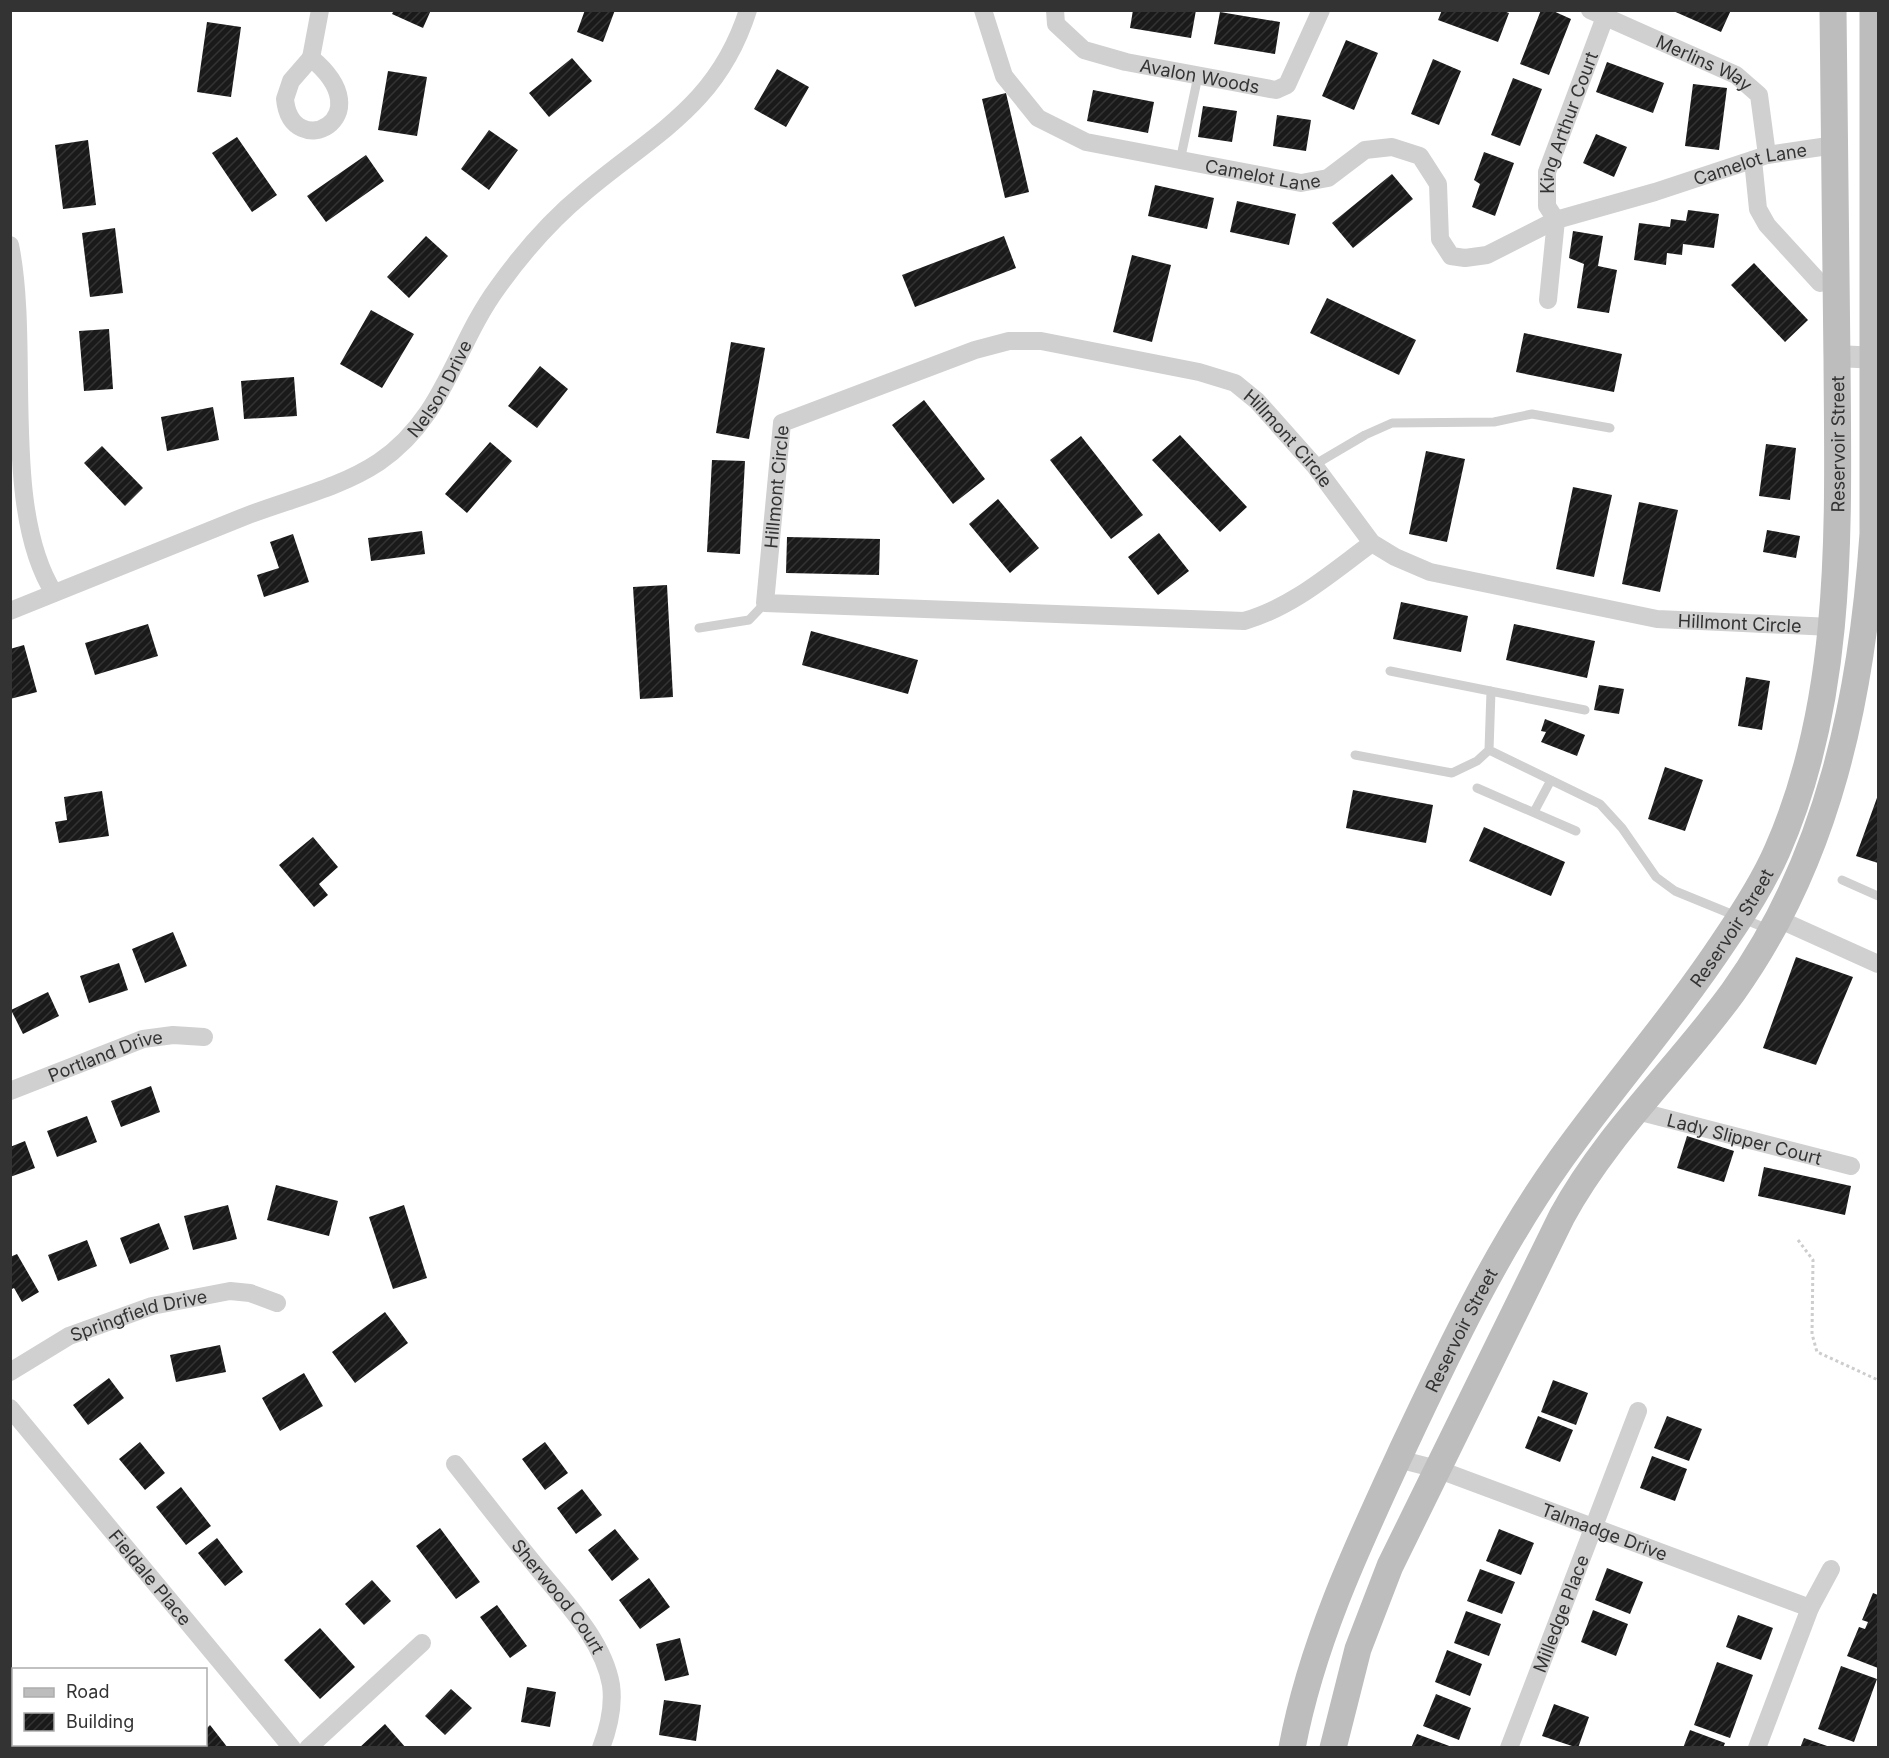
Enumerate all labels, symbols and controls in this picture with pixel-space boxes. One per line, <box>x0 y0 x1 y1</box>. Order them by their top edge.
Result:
street label: Merlins Way <box>1653 30 1757 95</box>
street label: King Arthur Court <box>1535 49 1602 194</box>
street label: Avalon Woods <box>1138 54 1261 97</box>
street label: Camelot Lane <box>1691 139 1808 189</box>
street label: Camelot Lane <box>1203 154 1322 194</box>
street label: Nelson Drive <box>403 336 476 441</box>
street label: Reservoir Street <box>1827 375 1848 512</box>
street label: Hillmont Circle <box>1240 384 1337 491</box>
street label: Hillmont Circle <box>760 424 792 549</box>
street label: Hillmont Circle <box>1677 609 1802 636</box>
street label: Reservoir Street <box>1685 865 1777 991</box>
street label: Portland Drive <box>45 1026 164 1086</box>
street label: Lady Slipper Court <box>1665 1109 1824 1169</box>
street label: Reservoir Street <box>1421 1264 1501 1396</box>
street label: Springfield Drive <box>67 1285 209 1345</box>
street label: Talmadge Drive <box>1539 1498 1670 1564</box>
street label: Fieldale Place <box>105 1525 196 1629</box>
street label: Sherwood Court <box>508 1535 609 1657</box>
street label: Milledge Place <box>1528 1552 1592 1675</box>
legend <box>12 1668 207 1746</box>
text: Road <box>66 1681 109 1702</box>
text: Building <box>66 1711 134 1732</box>

